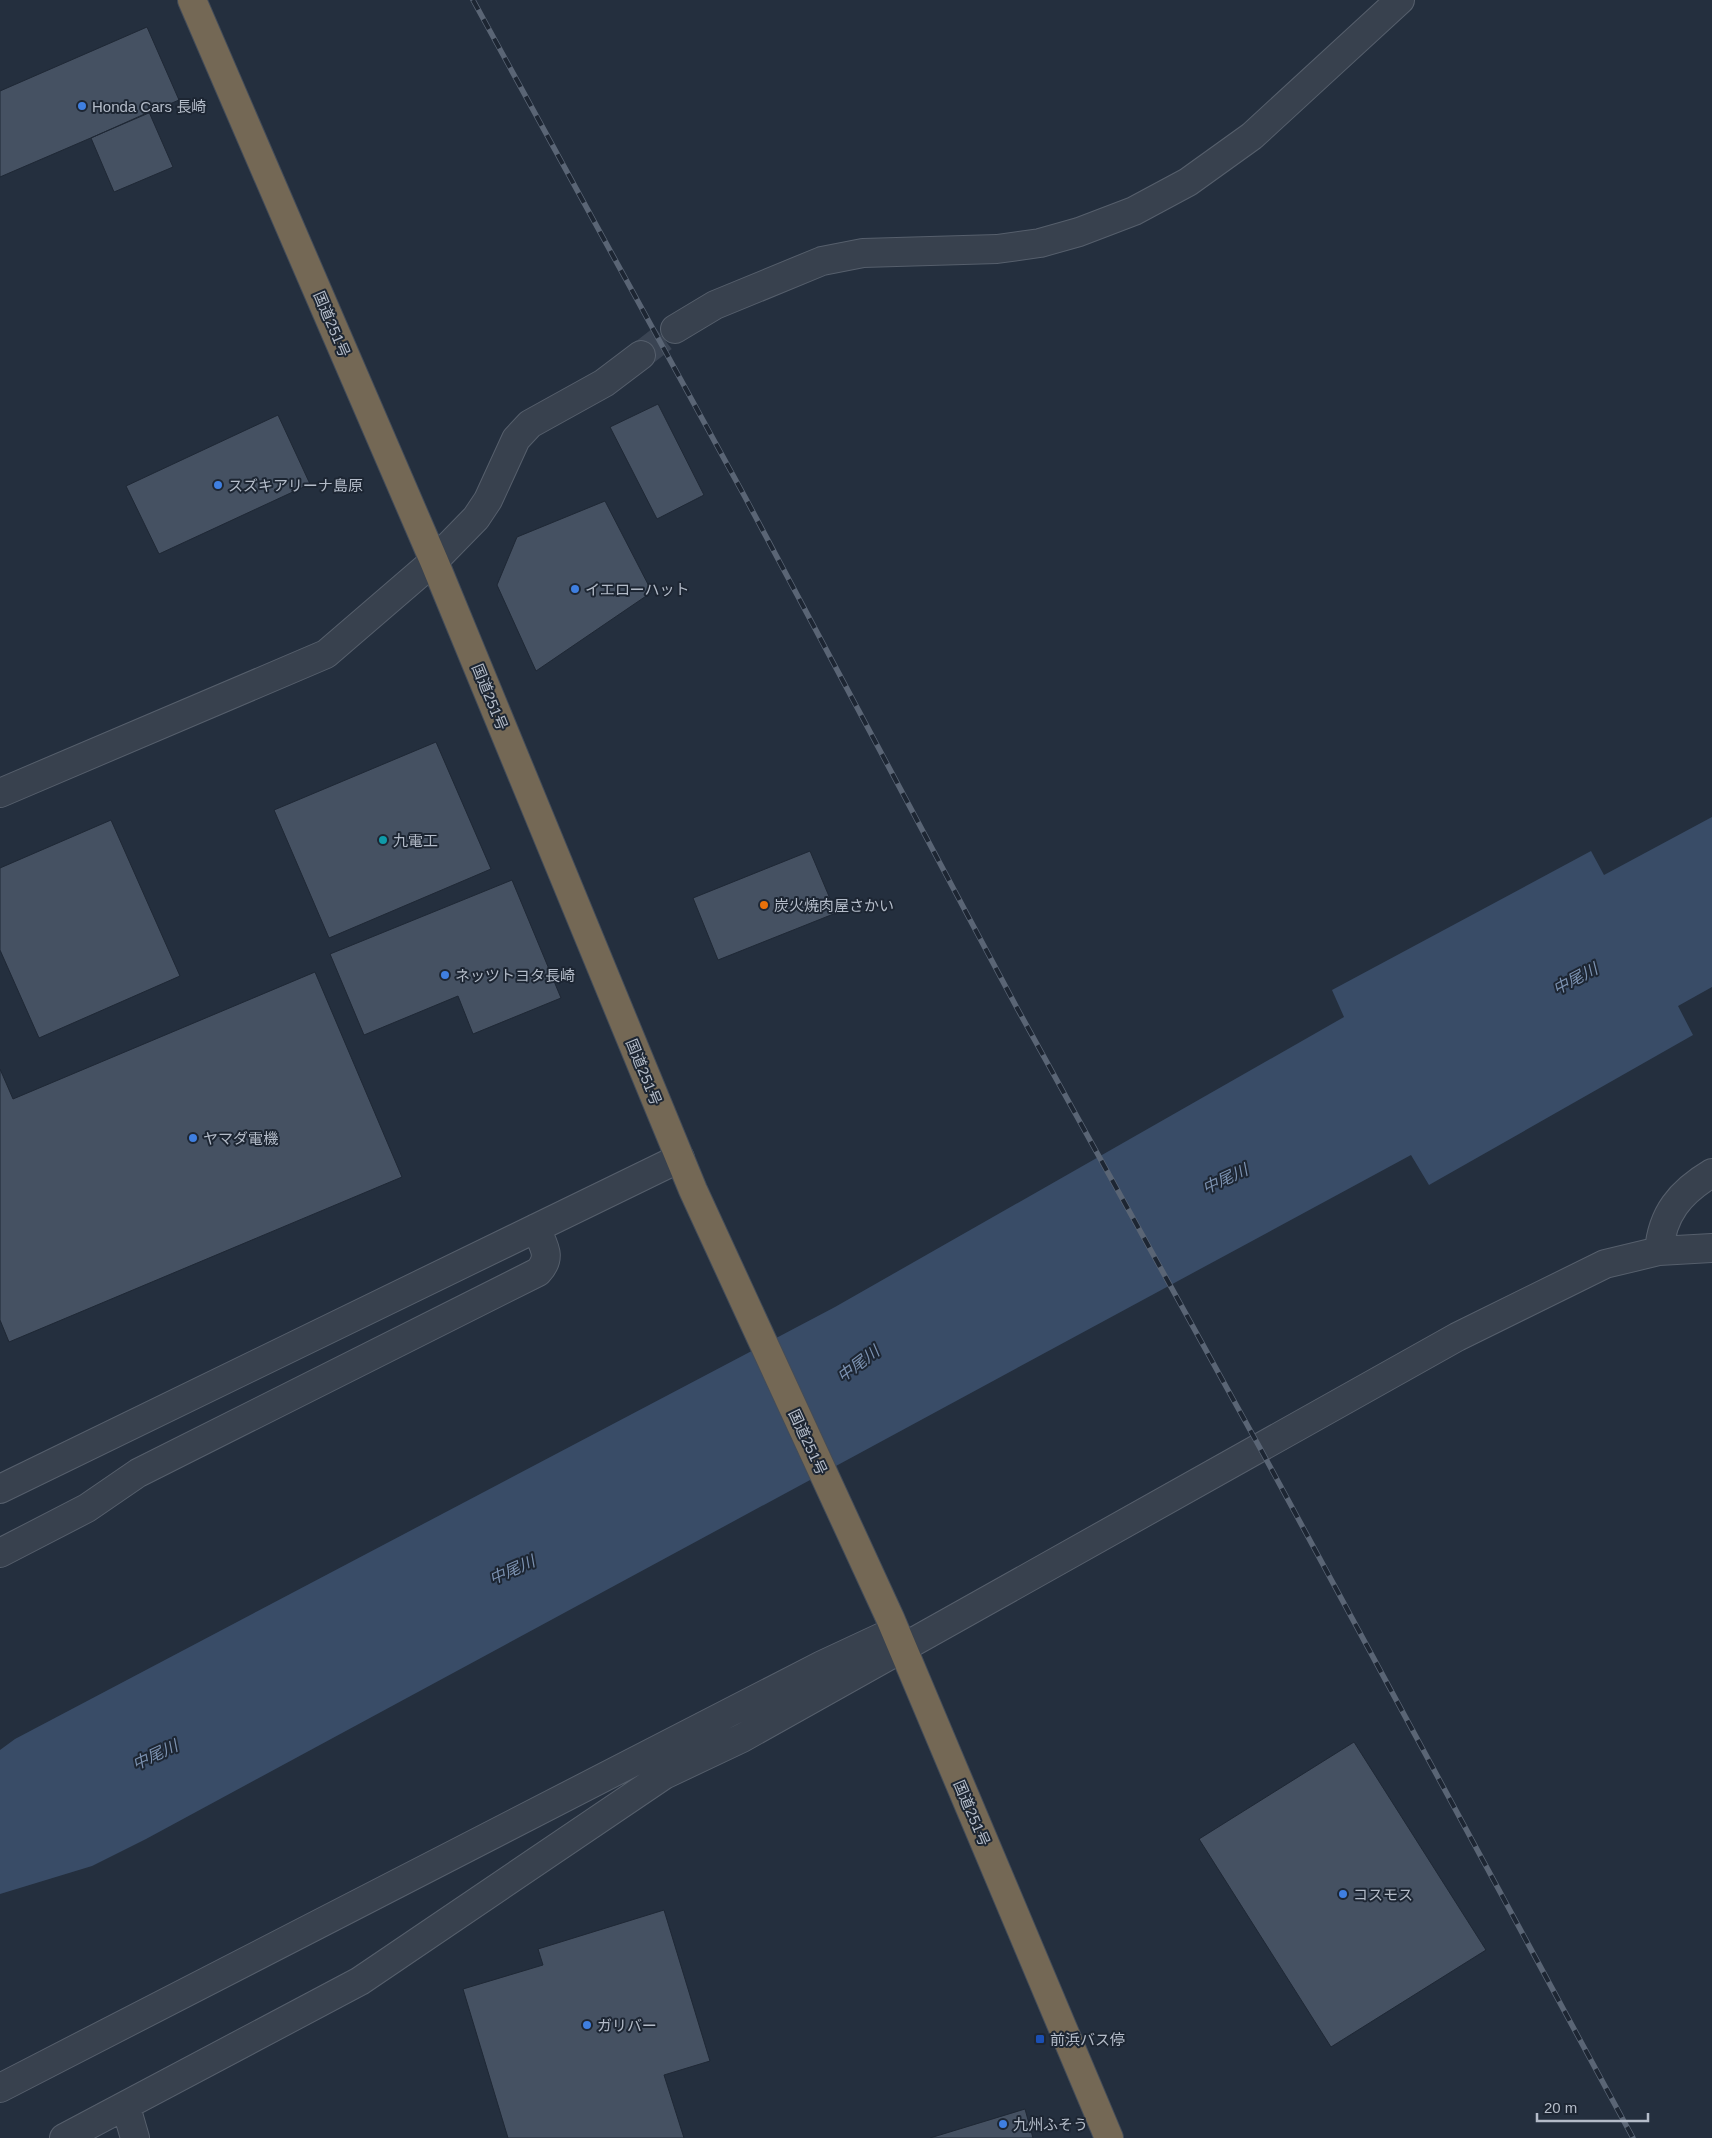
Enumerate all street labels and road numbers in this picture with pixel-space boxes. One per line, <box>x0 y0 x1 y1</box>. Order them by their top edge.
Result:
street label: 国道251号 <box>310 288 354 360</box>
street label: 国道251号 <box>469 661 511 733</box>
street label: 国道251号 <box>623 1036 665 1108</box>
street label: 国道251号 <box>785 1407 831 1477</box>
street label: 国道251号 <box>950 1777 994 1849</box>

